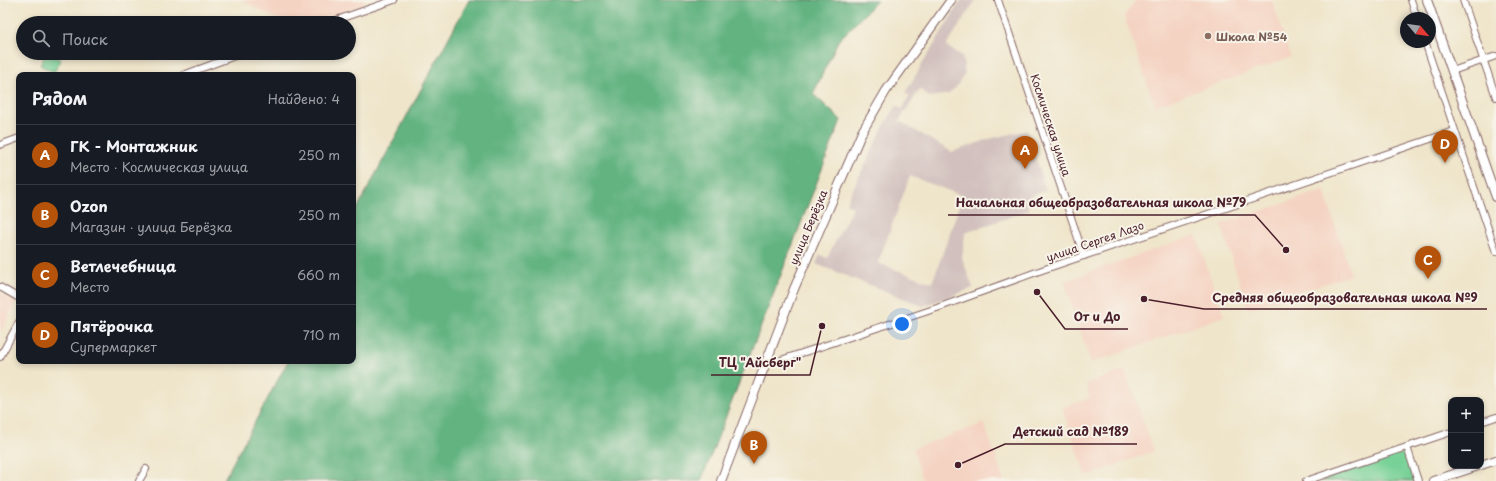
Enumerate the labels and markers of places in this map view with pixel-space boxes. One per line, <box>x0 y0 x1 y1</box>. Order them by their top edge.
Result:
place label: Школа №54 <box>1216 28 1288 45</box>
marker: Школа №54 <box>1203 31 1213 41</box>
pin: D <box>1432 130 1458 163</box>
pin: A <box>1012 136 1038 169</box>
callout: Начальная общеобразовательная школа №79 <box>948 191 1255 215</box>
pin: C <box>1415 246 1441 279</box>
callout: Средняя общеобразовательная школа №9 <box>1204 285 1487 309</box>
callout: От и До <box>1065 305 1128 329</box>
callout: ТЦ "Айсберг" <box>711 351 810 375</box>
callout: Детский сад №189 <box>1005 420 1137 444</box>
pin: B <box>741 431 767 464</box>

